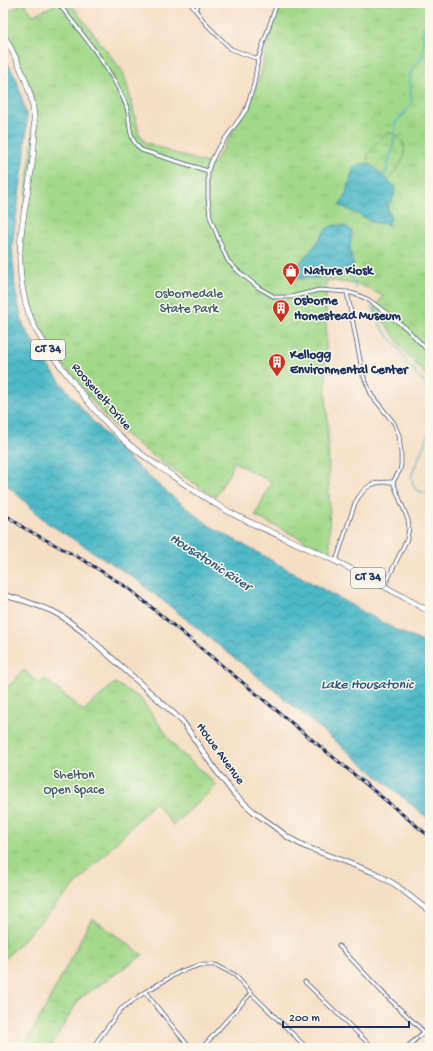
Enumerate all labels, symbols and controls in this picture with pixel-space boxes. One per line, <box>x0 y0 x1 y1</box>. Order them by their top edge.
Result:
shop icon: Nature Kiosk <box>281 261 301 286</box>
place label: Nature Kiosk <box>304 264 375 279</box>
park label: Osbornedale State Park <box>155 287 223 317</box>
place label: Osborne Homestead Museum <box>294 294 402 324</box>
building icon: Osborne Homestead Museum <box>271 298 291 323</box>
road number: CT 34 <box>31 340 65 360</box>
place label: Kellogg Environmental Center <box>289 348 409 378</box>
building icon: Kellogg Environmental Center <box>267 352 287 377</box>
street label: Roosevelt Drive <box>68 360 134 434</box>
water label: Housatonic River <box>166 530 257 597</box>
road number: CT 34 <box>351 568 385 588</box>
water label: Lake Housatonic <box>321 677 414 694</box>
street label: Howe Avenue <box>192 720 248 788</box>
park label: Shelton Open Space <box>44 768 105 798</box>
scale bar <box>283 1003 409 1029</box>
text: 200 m <box>289 1012 320 1026</box>

